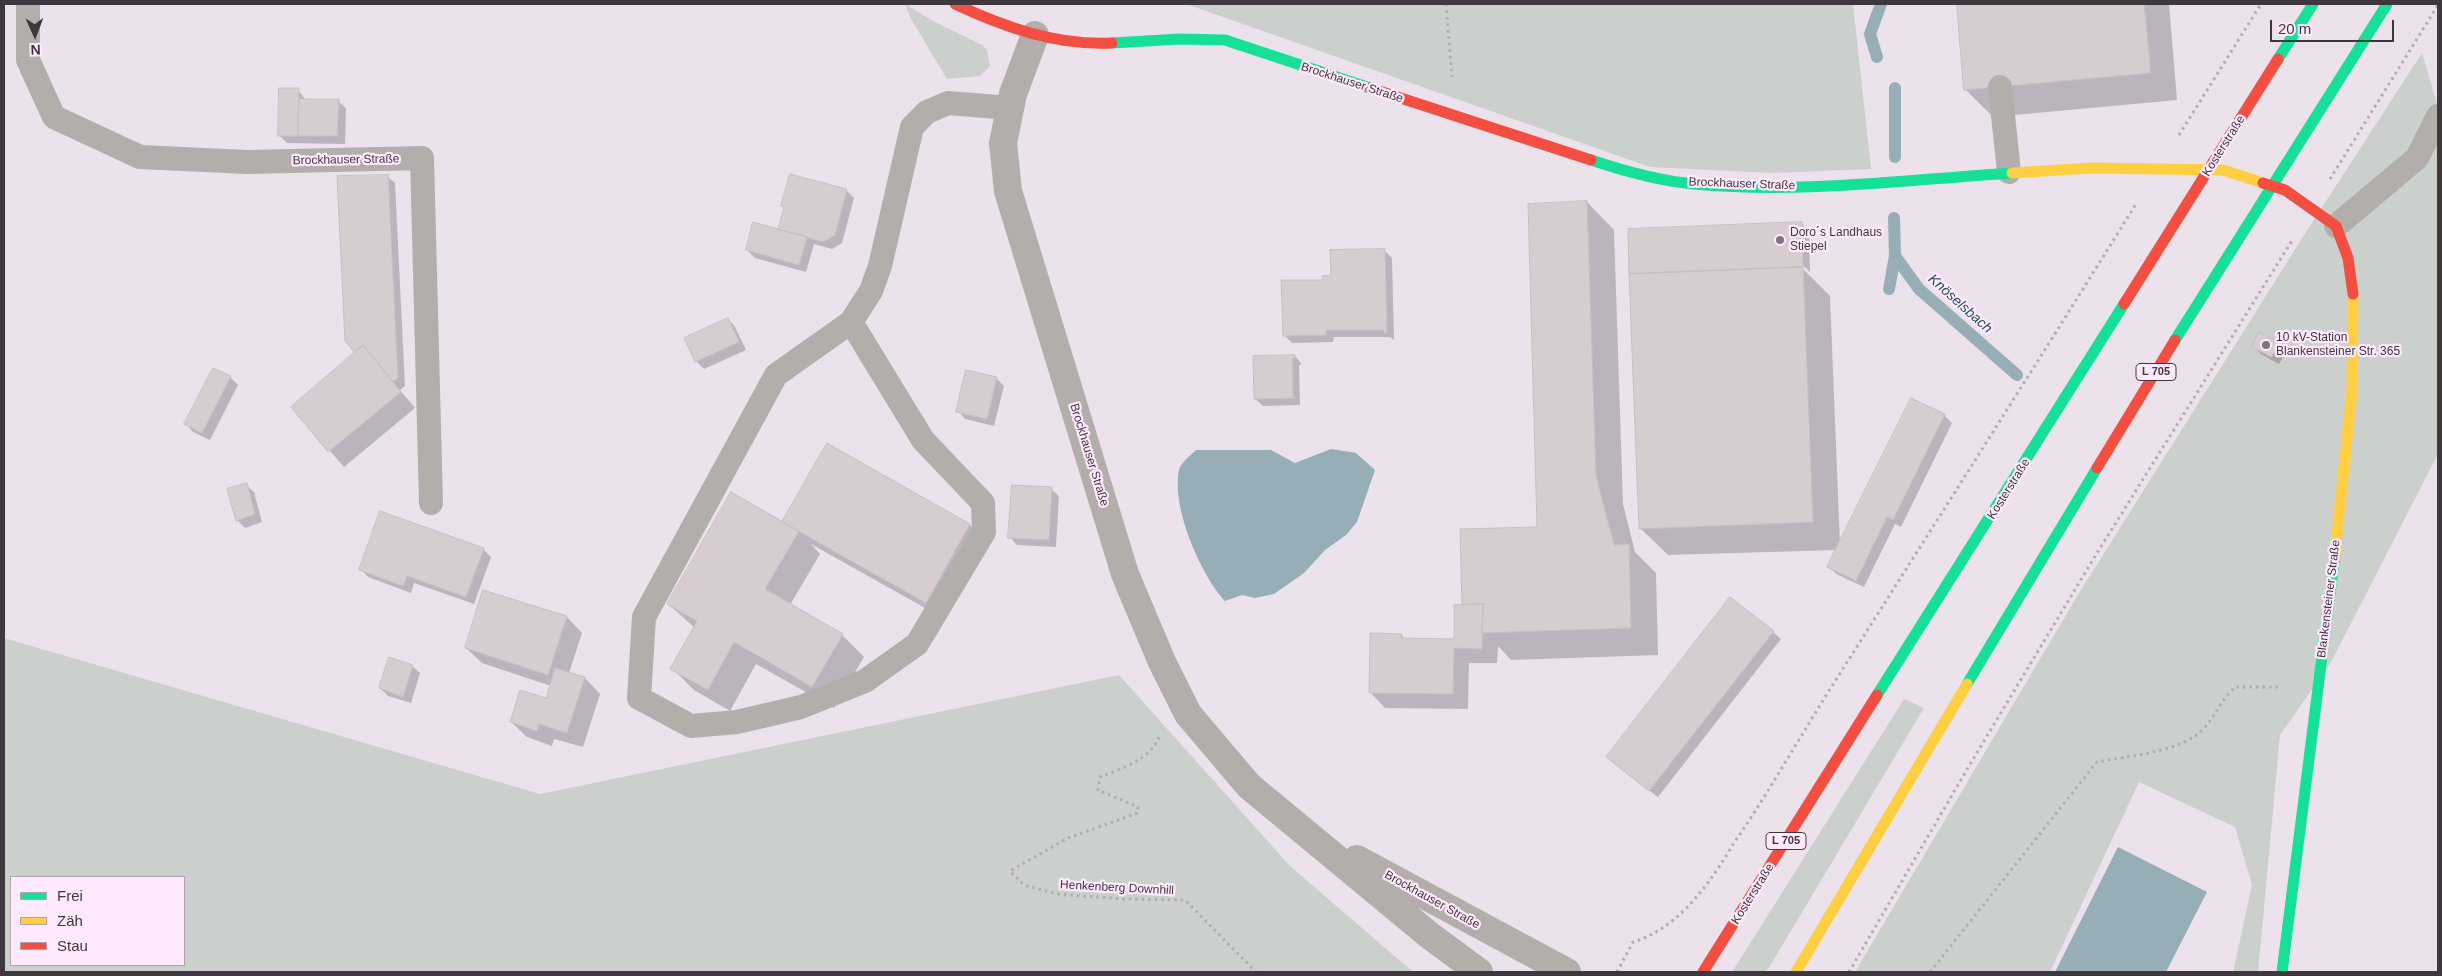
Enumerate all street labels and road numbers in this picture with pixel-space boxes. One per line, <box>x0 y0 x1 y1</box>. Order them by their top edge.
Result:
street label: Brockhauser Straße <box>1299 60 1405 106</box>
street label: Kosterstraße <box>2200 113 2248 179</box>
street label: Brockhauser Straße <box>293 152 399 168</box>
street label: Brockhauser Straße <box>1688 175 1796 193</box>
road number: L 705 <box>2136 364 2176 381</box>
street label: Brockhauser Straße <box>1067 402 1111 508</box>
street label: Kosterstraße <box>1985 456 2033 522</box>
street label: Blankensteiner Straße <box>2315 539 2343 659</box>
road number: L 705 <box>1766 832 1806 849</box>
street label: Kosterstraße <box>1729 861 1777 927</box>
street label: Brockhauser Straße <box>1382 868 1482 932</box>
street label: Henkenberg Downhill <box>1060 878 1174 898</box>

